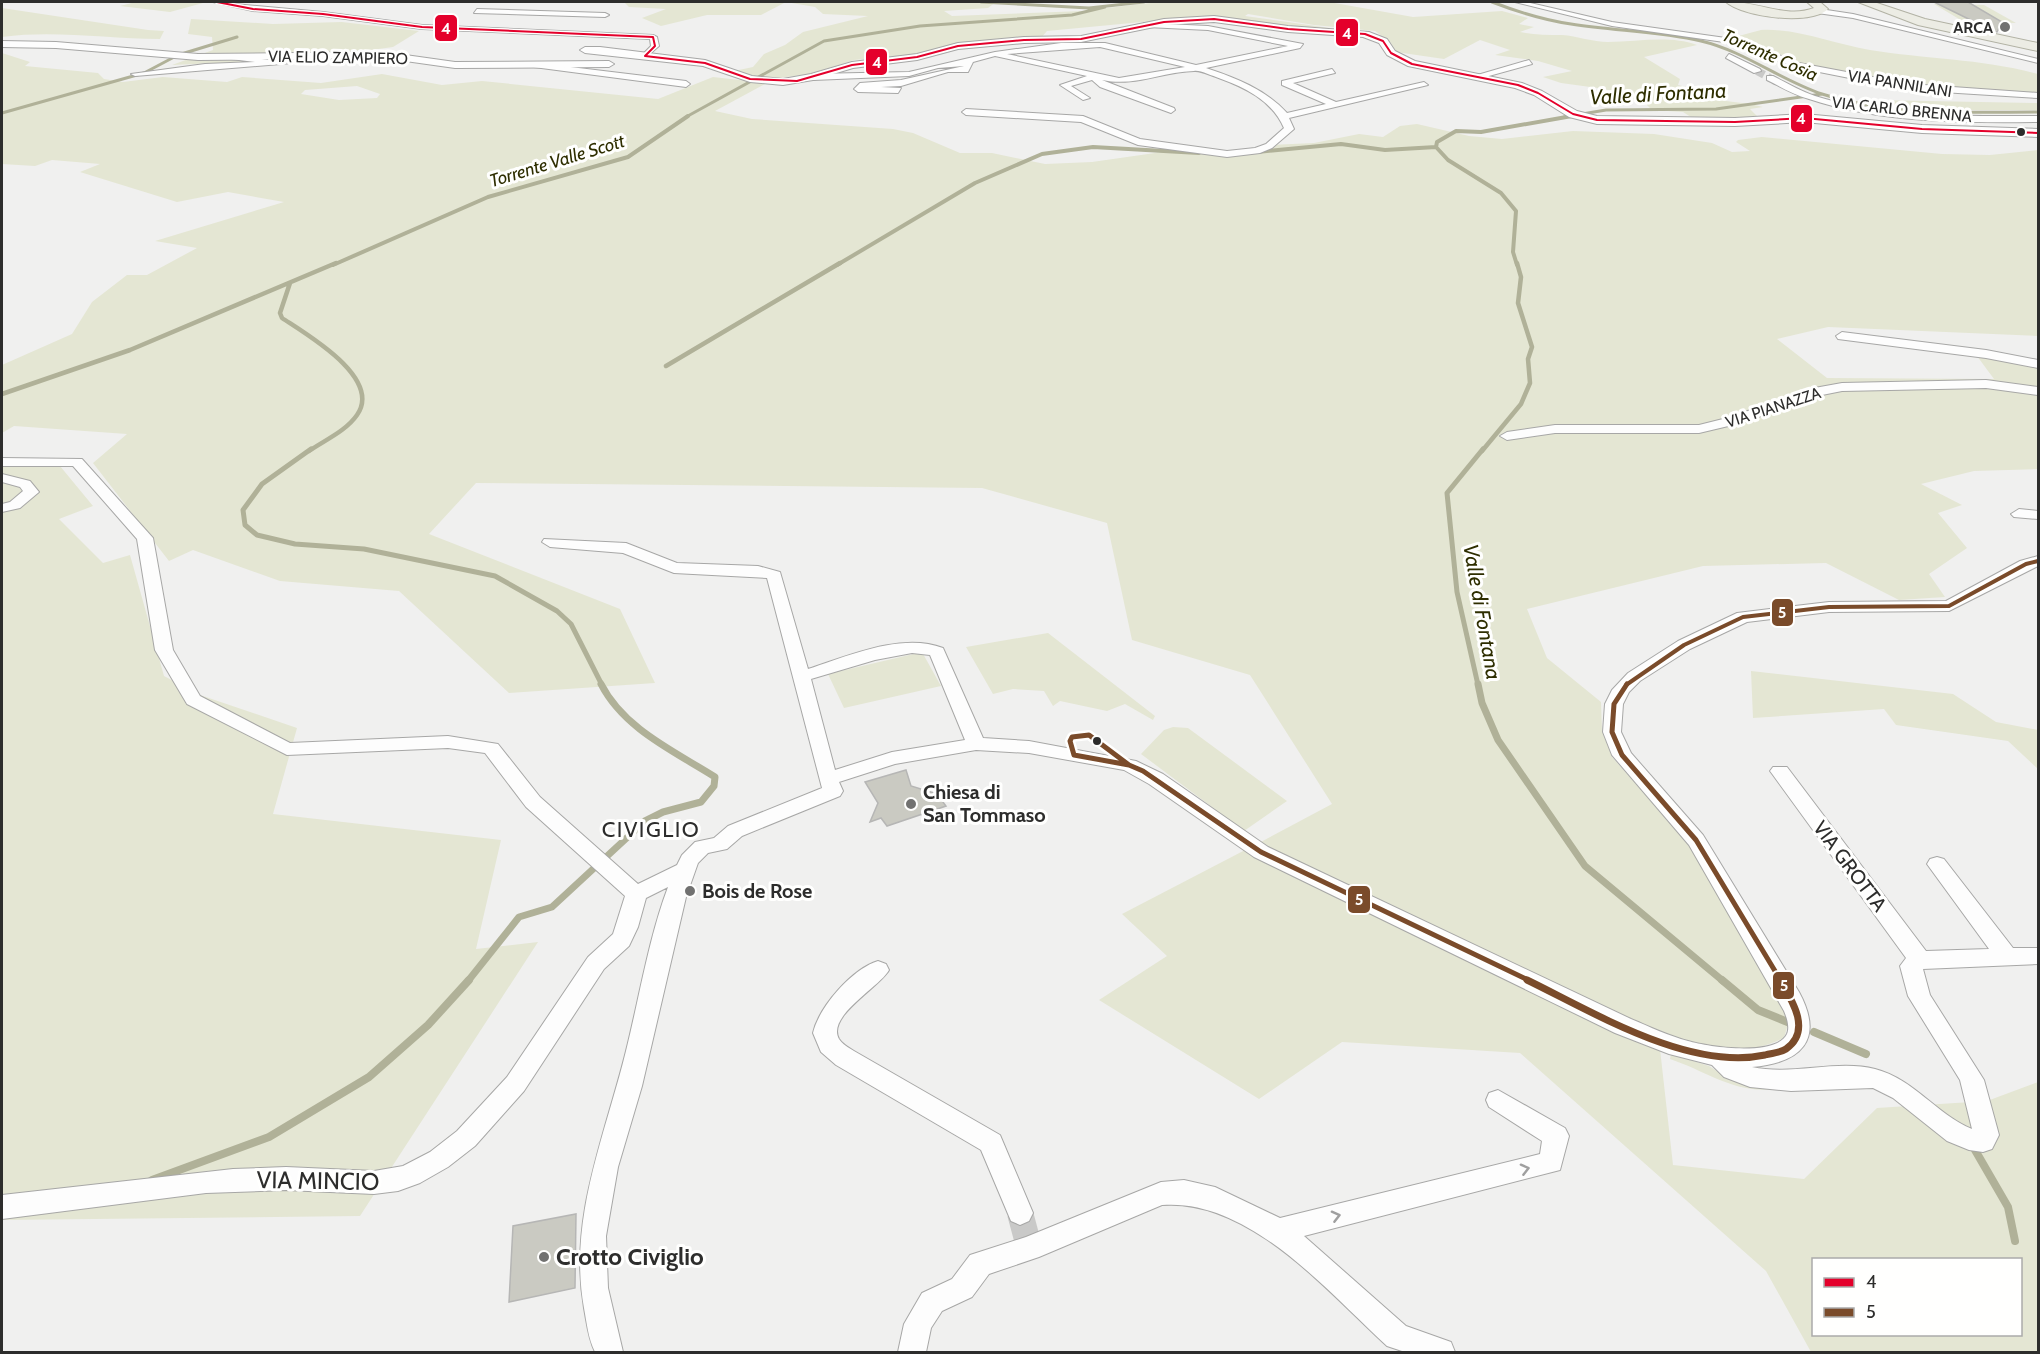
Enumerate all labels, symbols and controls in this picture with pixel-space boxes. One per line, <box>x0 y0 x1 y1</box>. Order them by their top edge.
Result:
line badge: 4 <box>434 14 458 42</box>
line badge: 4 <box>1335 18 1359 47</box>
place label: ARCA <box>1953 18 1993 37</box>
text: 4 <box>441 19 451 38</box>
marker: ARCA <box>1998 20 2012 34</box>
text: 4 <box>1342 24 1352 43</box>
water label: Torrente Cosia <box>1719 24 1821 86</box>
street label: VIA ELIO ZAMPIERO <box>268 47 408 68</box>
line badge: 4 <box>865 48 888 76</box>
text: 4 <box>872 53 882 72</box>
street label: VIA PANNILANI <box>1846 66 1954 101</box>
water label: Valle di Fontana <box>1589 77 1727 110</box>
street label: VIA CARLO BRENNA <box>1831 93 1973 126</box>
line badge: 4 <box>1790 104 1813 133</box>
text: 4 <box>1796 109 1806 128</box>
unlabelled marker <box>2015 126 2027 138</box>
water label: Torrente Valle Scott <box>487 130 628 192</box>
street label: VIA PIANAZZA <box>1723 383 1823 432</box>
water label: Valle di Fontana <box>1458 542 1507 682</box>
line badge: 5 <box>1771 598 1794 627</box>
text: 5 <box>1778 603 1786 622</box>
unlabelled marker <box>1091 735 1103 747</box>
place label: Chiesa di San Tommaso <box>923 780 1046 827</box>
marker: Chiesa di San Tommaso <box>904 797 918 811</box>
district label: CIVIGLIO <box>602 816 700 843</box>
street label: VIA GROTTA <box>1808 816 1892 917</box>
place label: Bois de Rose <box>702 879 812 903</box>
marker: Bois de Rose <box>683 884 697 898</box>
line badge: 5 <box>1347 885 1371 914</box>
text: 5 <box>1355 890 1363 909</box>
line badge: 5 <box>1772 971 1795 1000</box>
text: 5 <box>1780 976 1788 995</box>
one-way arrow <box>1520 1163 1530 1176</box>
street label: VIA MINCIO <box>256 1165 380 1196</box>
one-way arrow <box>1331 1211 1341 1224</box>
place label: Crotto Civiglio <box>556 1242 704 1271</box>
marker: Crotto Civiglio <box>537 1250 551 1264</box>
legend <box>1812 1258 2022 1336</box>
text: 4 <box>1866 1271 1876 1293</box>
text: 5 <box>1866 1301 1876 1323</box>

